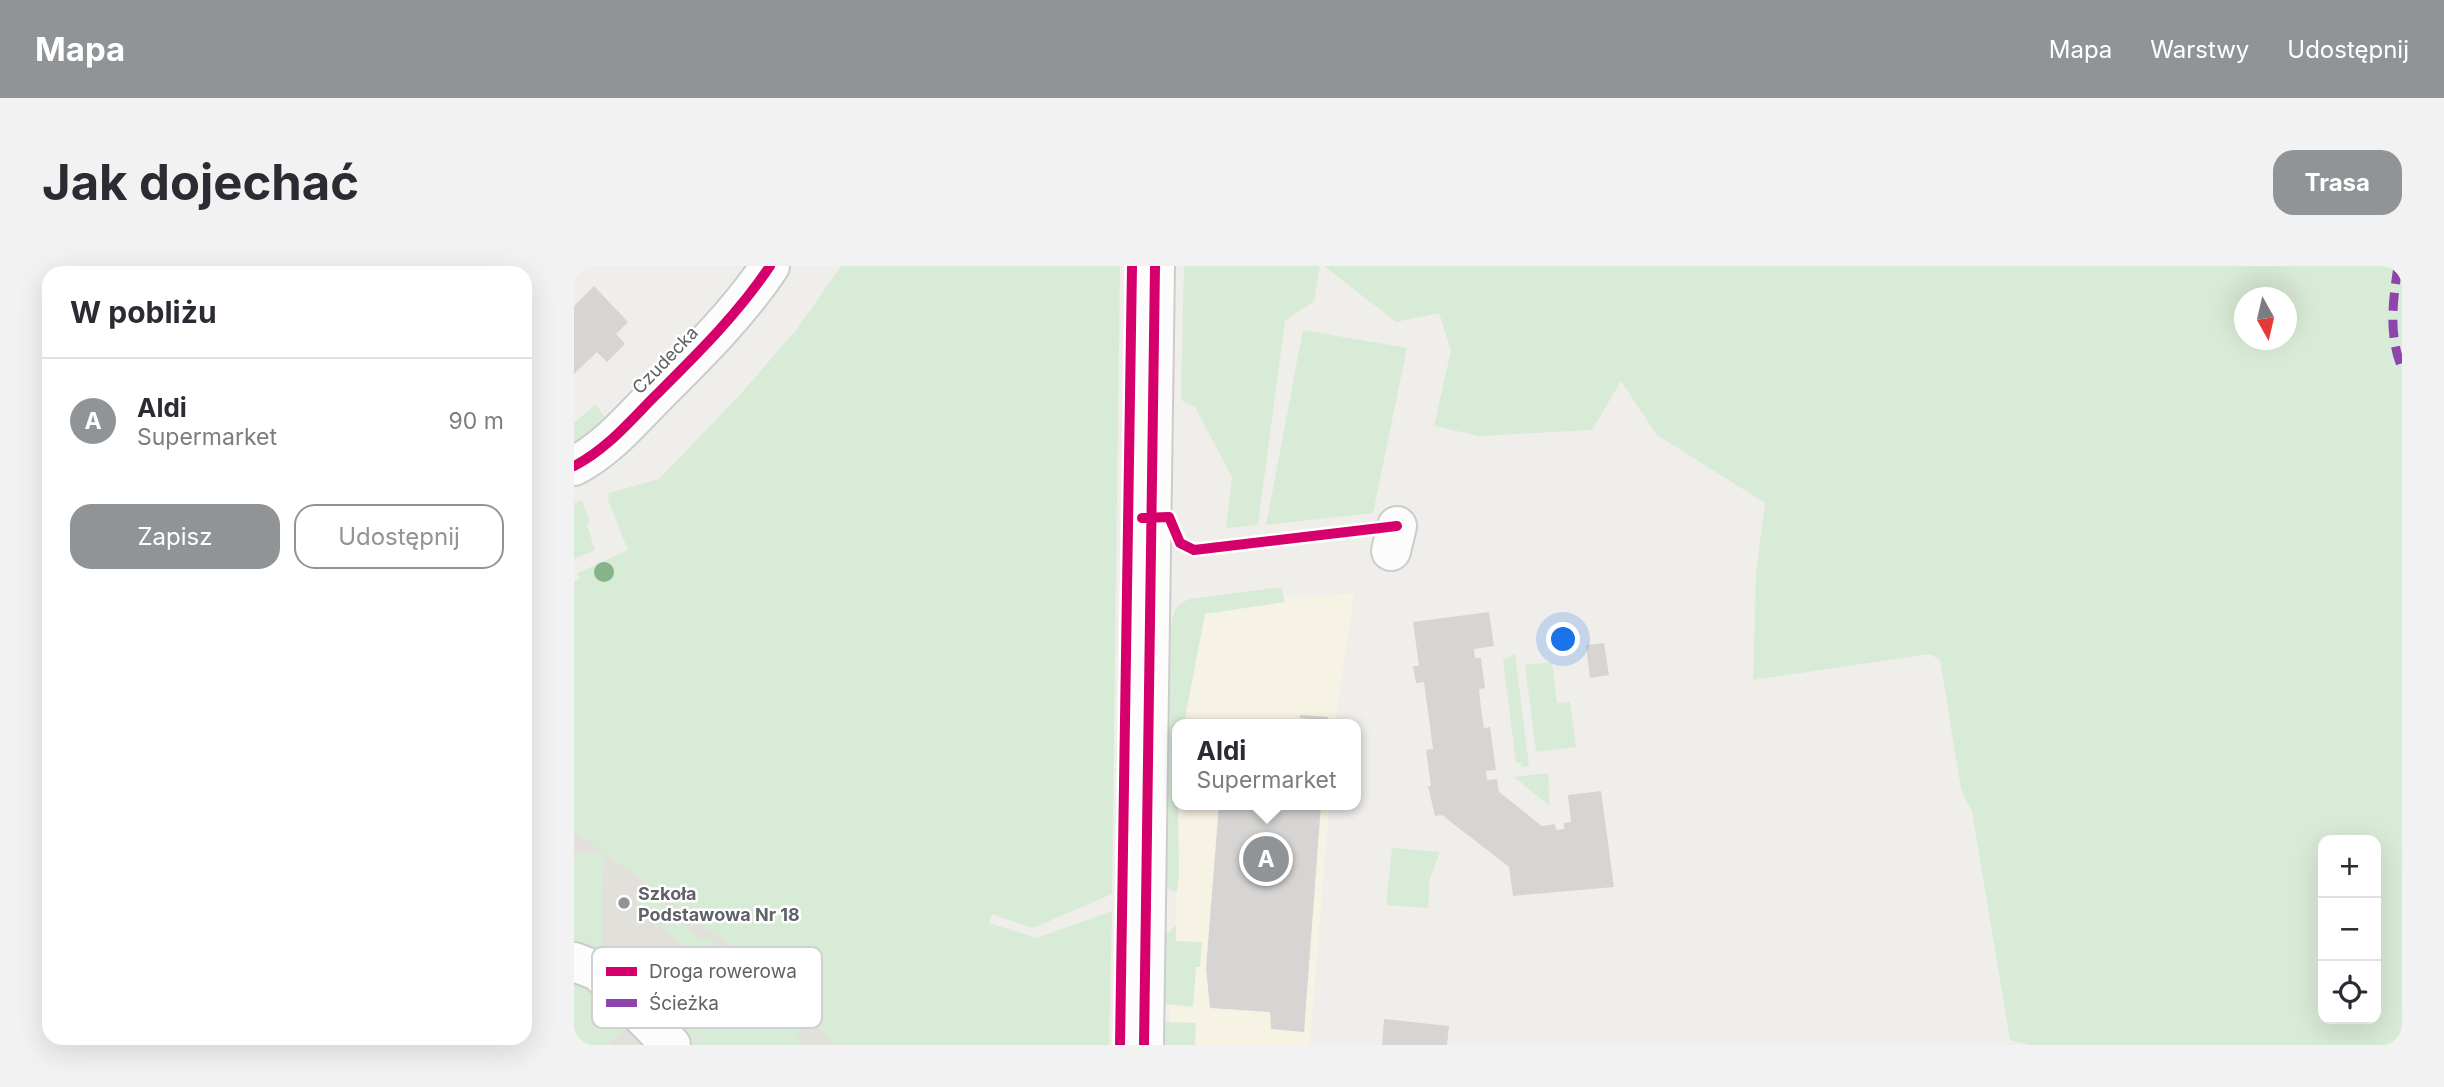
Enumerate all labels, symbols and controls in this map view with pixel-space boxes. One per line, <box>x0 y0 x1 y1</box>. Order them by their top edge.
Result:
text: Mapa <box>35 29 125 69</box>
text: Mapa <box>2049 35 2112 64</box>
text: Warstwy <box>2150 35 2249 64</box>
text: Udostępnij <box>2287 35 2409 64</box>
button: Trasa <box>2273 150 2402 215</box>
text: Jak dojechać <box>42 153 359 212</box>
north arrow <box>2234 287 2297 350</box>
text: W pobliżu <box>70 294 217 330</box>
street label: Czudecka <box>628 322 702 398</box>
text: Aldi <box>137 392 187 423</box>
text: A <box>84 407 102 435</box>
text: 90 m <box>449 407 504 435</box>
text: Supermarket <box>137 423 277 451</box>
button: Zapisz <box>70 504 280 569</box>
button: Udostępnij <box>294 504 504 569</box>
your location <box>1546 622 1580 656</box>
popup <box>1172 719 1361 810</box>
text: Aldi <box>1197 735 1246 766</box>
text: Supermarket <box>1197 766 1337 794</box>
pin: A <box>1243 833 1289 885</box>
map controls <box>2318 835 2381 1024</box>
button: + <box>2318 835 2381 898</box>
place label: Szkoła Podstawowa Nr 18 <box>638 883 800 925</box>
marker: Szkoła Podstawowa Nr 18 <box>616 895 632 911</box>
button: − <box>2318 898 2381 961</box>
legend <box>592 947 822 1028</box>
text: Droga rowerowa <box>649 960 797 983</box>
button: locate <box>2318 961 2381 1024</box>
text: Ścieżka <box>649 992 719 1015</box>

